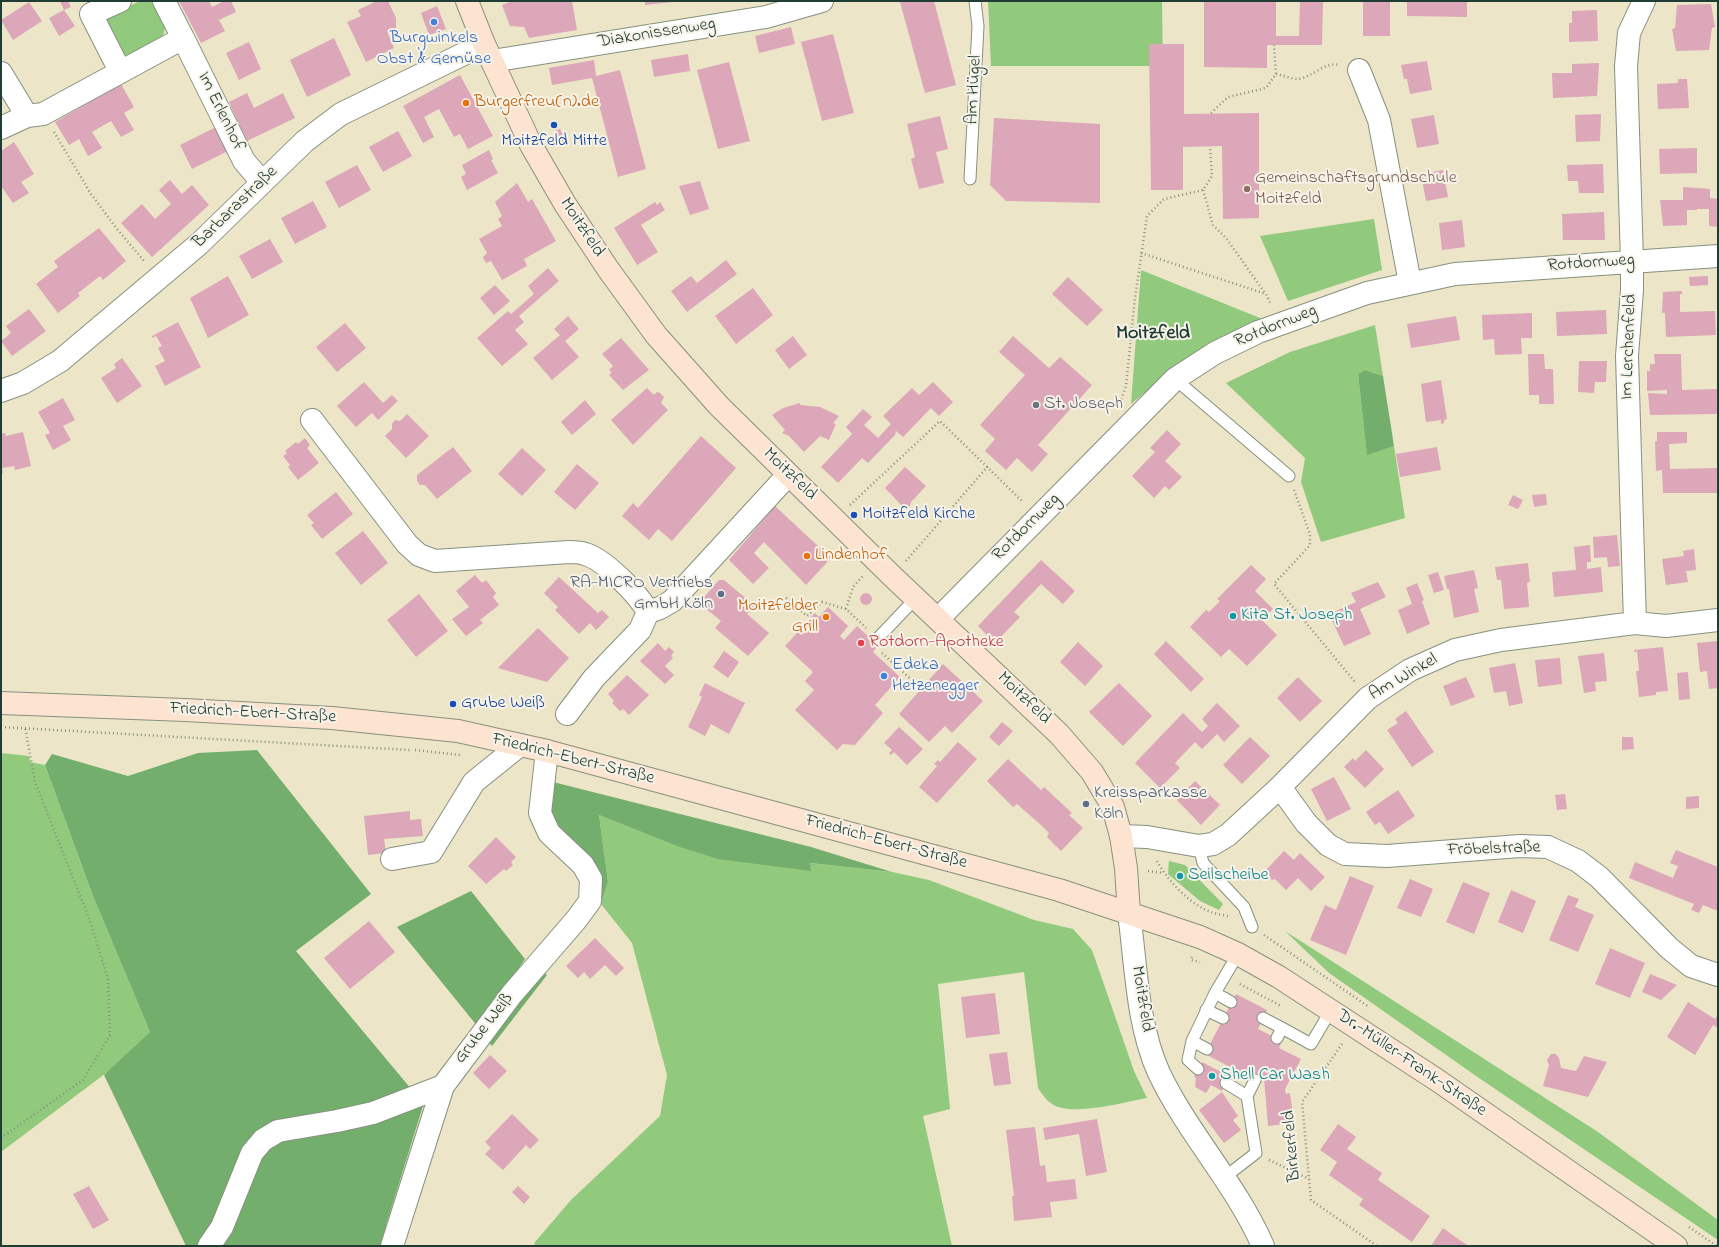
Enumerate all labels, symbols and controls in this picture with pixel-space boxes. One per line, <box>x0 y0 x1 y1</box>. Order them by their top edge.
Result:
street label: Diakonissenweg <box>597 14 717 54</box>
marker: Burgwinkels Obst & Gemüse <box>429 17 439 27</box>
place label: Burgwinkels Obst & Gemüse <box>377 28 491 70</box>
street label: Am Hügel <box>962 55 988 125</box>
street label: Im Erlenhof <box>192 69 248 155</box>
place label: Burgerfreu(n).de <box>474 92 599 114</box>
marker: Burgerfreu(n).de <box>461 98 471 108</box>
marker: Moitzfeld Mitte <box>549 120 559 130</box>
place label: Moitzfeld Mitte <box>501 131 607 153</box>
street label: Barbarastraße <box>189 162 283 254</box>
place label: Gemeinschaftsgrundschule Moitzfeld <box>1255 168 1457 210</box>
marker: Gemeinschaftsgrundschule Moitzfeld <box>1242 184 1252 194</box>
street label: Moitzfeld <box>554 194 608 262</box>
street label: Rotdornweg <box>1547 250 1635 278</box>
street label: Im Lerchenfeld <box>1617 294 1643 400</box>
street label: Rotdornweg <box>1231 301 1321 353</box>
district label: Moitzfeld <box>1116 323 1190 347</box>
place label: St. Joseph <box>1044 394 1123 416</box>
marker: St. Joseph <box>1031 400 1041 410</box>
street label: Moitzfeld <box>758 444 820 506</box>
street label: Rotdornweg <box>989 490 1065 566</box>
place label: Moitzfeld Kirche <box>862 504 975 526</box>
marker: Moitzfeld Kirche <box>849 510 859 520</box>
place label: Lindenhof <box>815 545 887 567</box>
marker: Lindenhof <box>802 551 812 561</box>
place label: RA-MICRO Vertriebs GmbH Köln <box>570 573 713 616</box>
marker: RA-MICRO Vertriebs GmbH Köln <box>716 589 726 599</box>
place label: Moitzfelder Grill <box>738 596 818 638</box>
place label: Kita St. Joseph <box>1241 605 1352 627</box>
marker: Kita St. Joseph <box>1228 611 1238 621</box>
marker: Moitzfelder Grill <box>821 612 831 622</box>
place label: Rotdorn-Apotheke <box>869 632 1004 654</box>
marker: Rotdorn-Apotheke <box>856 638 866 648</box>
street label: Am Winkel <box>1366 650 1442 706</box>
place label: Edeka Hetzenegger <box>892 655 979 698</box>
street label: Moitzfeld <box>992 668 1054 730</box>
marker: Edeka Hetzenegger <box>879 671 889 681</box>
place label: Grube Weiß <box>461 693 545 715</box>
street label: Friedrich-Ebert-Straße <box>169 699 337 729</box>
marker: Grube Weiß <box>448 699 458 709</box>
street label: Friedrich-Ebert-Straße <box>490 729 656 791</box>
place label: Kreissparkasse Köln <box>1094 783 1207 826</box>
marker: Kreissparkasse Köln <box>1081 799 1091 809</box>
street label: Friedrich-Ebert-Straße <box>803 811 969 875</box>
street label: Fröbelstraße <box>1447 838 1541 862</box>
place label: Seilscheibe <box>1188 865 1268 887</box>
marker: Seilscheibe <box>1175 871 1185 881</box>
street label: Moitzfeld <box>1125 964 1157 1034</box>
street label: Grube Weiß <box>451 989 519 1069</box>
street label: Dr.-Müller-Frank-Straße <box>1332 1006 1490 1122</box>
place label: Shell Car Wash <box>1220 1065 1330 1087</box>
marker: Shell Car Wash <box>1207 1071 1217 1081</box>
street label: Birkerfeld <box>1279 1109 1307 1183</box>

